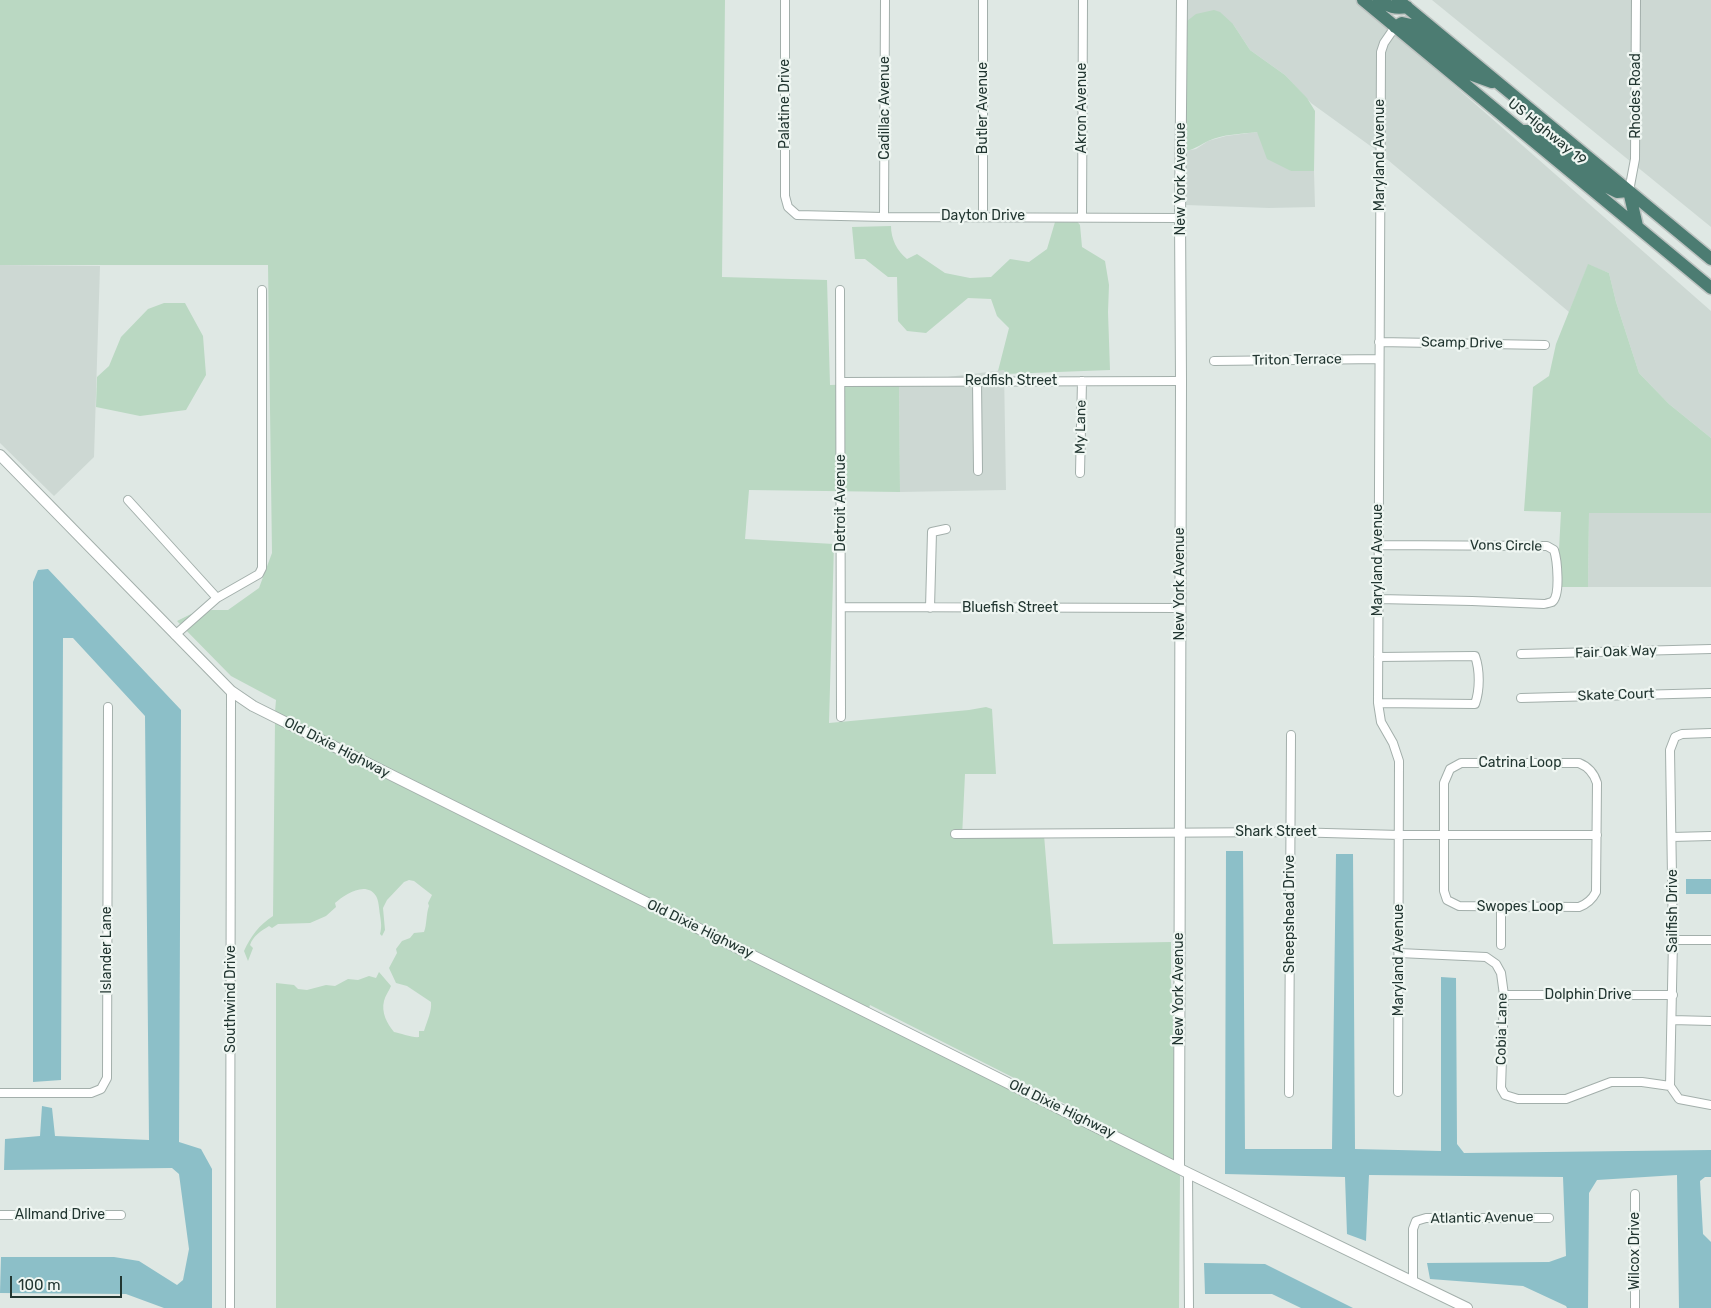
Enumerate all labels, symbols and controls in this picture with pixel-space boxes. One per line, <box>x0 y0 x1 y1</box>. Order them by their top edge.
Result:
street label: Rhodes Road <box>1628 53 1644 139</box>
street label: Cadillac Avenue <box>877 56 893 160</box>
street label: Palatine Drive <box>777 59 793 149</box>
street label: Butler Avenue <box>975 62 991 154</box>
street label: Akron Avenue <box>1074 63 1090 153</box>
street label: US Highway 19 <box>1504 95 1590 169</box>
street label: Maryland Avenue <box>1372 99 1388 211</box>
street label: New York Avenue <box>1173 123 1189 235</box>
street label: Dayton Drive <box>941 208 1025 224</box>
street label: Scamp Drive <box>1421 334 1503 352</box>
street label: Triton Terrace <box>1252 351 1342 369</box>
street label: Redfish Street <box>965 373 1057 389</box>
street label: My Lane <box>1072 400 1090 454</box>
street label: Detroit Avenue <box>833 454 849 552</box>
street label: Maryland Avenue <box>1370 504 1386 616</box>
street label: New York Avenue <box>1172 528 1188 640</box>
street label: Vons Circle <box>1470 537 1542 555</box>
street label: Bluefish Street <box>962 600 1058 616</box>
street label: Fair Oak Way <box>1575 642 1657 662</box>
street label: Skate Court <box>1577 685 1655 705</box>
street label: Old Dixie Highway <box>281 714 393 782</box>
street label: Catrina Loop <box>1479 755 1561 771</box>
street label: Shark Street <box>1235 824 1317 840</box>
street label: Sheepshead Drive <box>1282 855 1298 973</box>
street label: Sailfish Drive <box>1665 869 1681 953</box>
street label: Old Dixie Highway <box>644 896 756 962</box>
street label: Swopes Loop <box>1477 899 1563 915</box>
street label: Maryland Avenue <box>1391 904 1407 1016</box>
street label: Islander Lane <box>99 906 115 994</box>
street label: New York Avenue <box>1171 933 1187 1045</box>
street label: Southwind Drive <box>223 945 239 1053</box>
street label: Dolphin Drive <box>1545 987 1631 1003</box>
street label: Cobia Lane <box>1493 993 1511 1065</box>
street label: Old Dixie Highway <box>1006 1076 1118 1142</box>
street label: Allmand Drive <box>15 1207 105 1223</box>
street label: Atlantic Avenue <box>1430 1209 1534 1227</box>
street label: Wilcox Drive <box>1627 1212 1643 1290</box>
scale bar <box>12 1266 125 1298</box>
text: 100 m <box>18 1276 60 1294</box>

